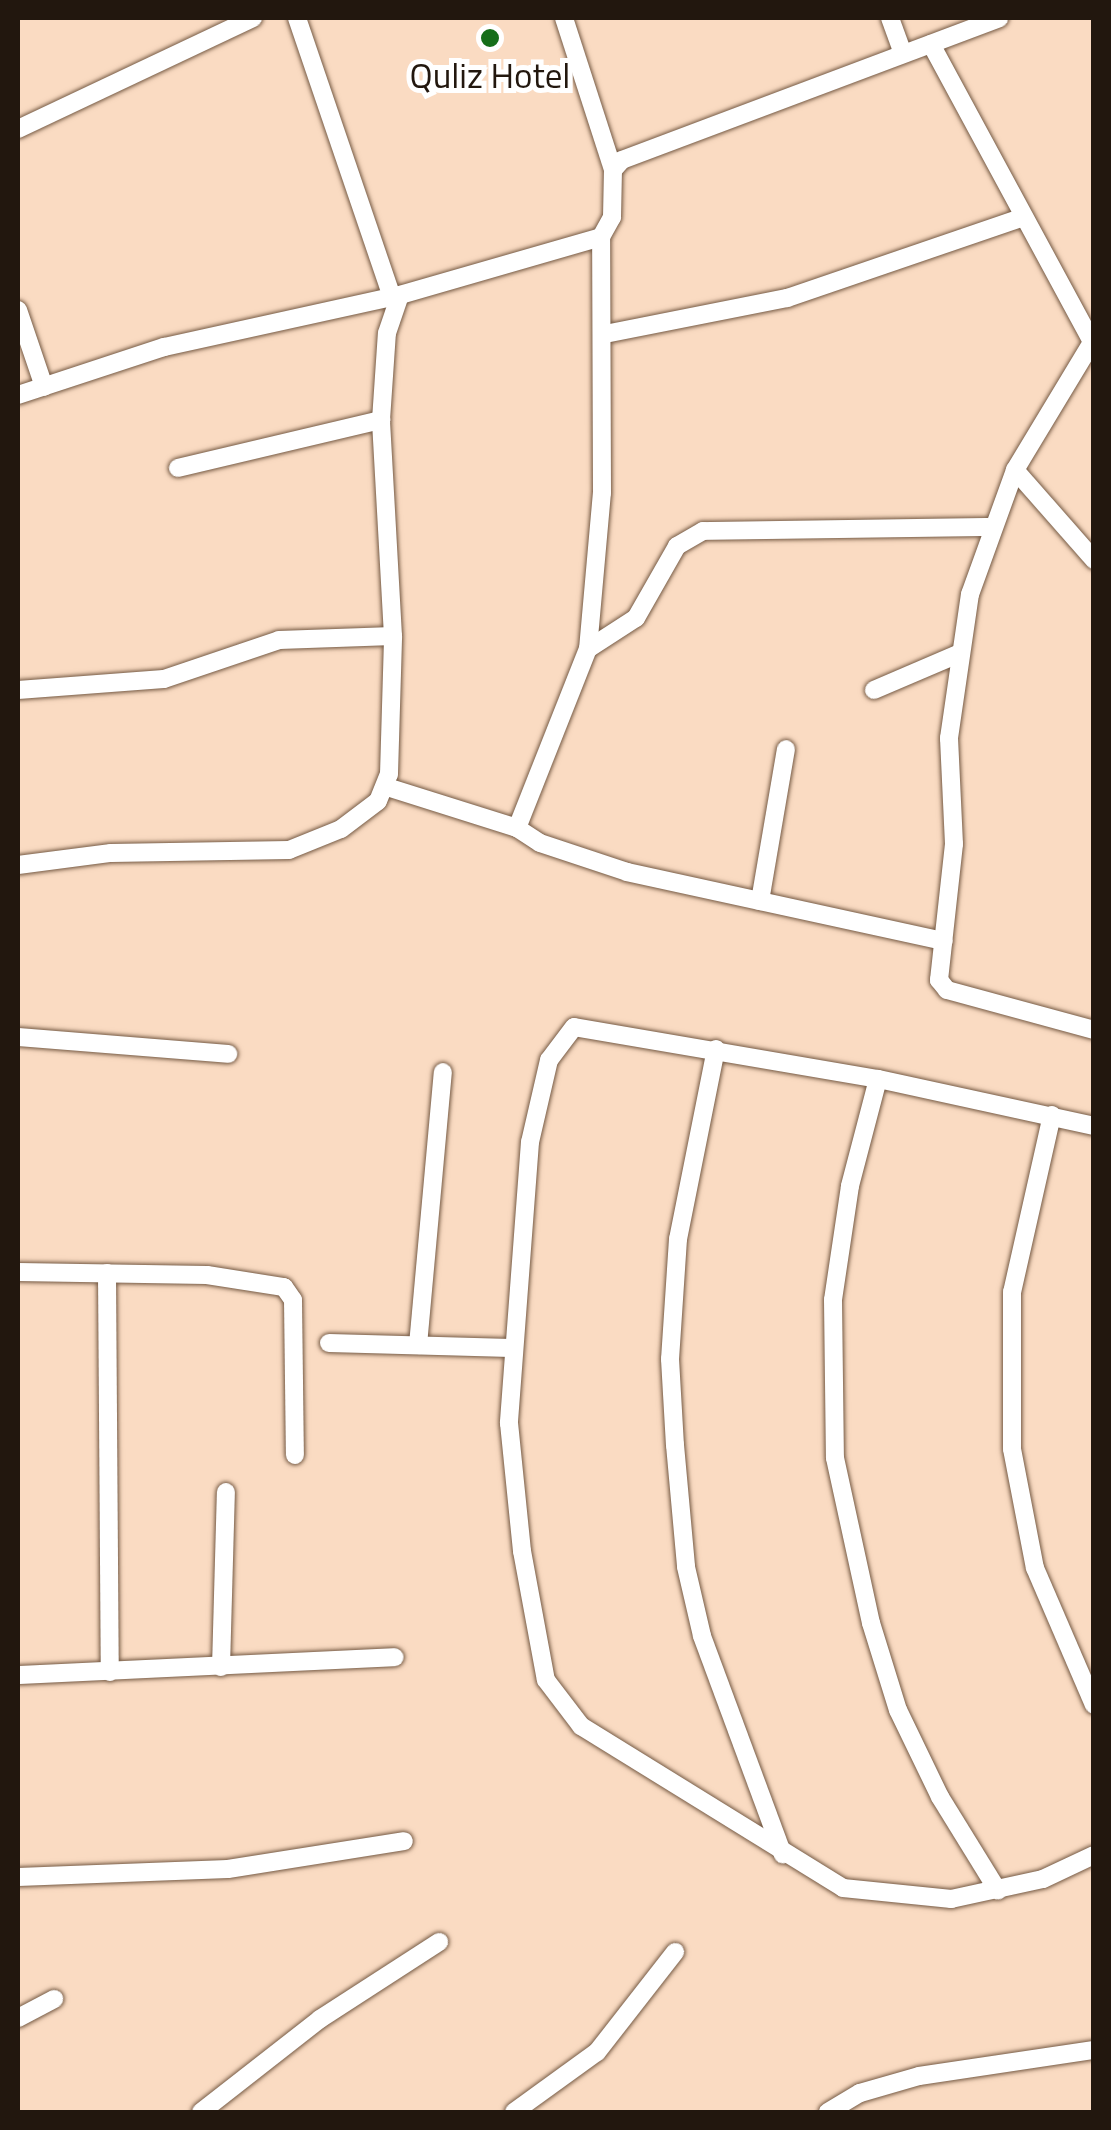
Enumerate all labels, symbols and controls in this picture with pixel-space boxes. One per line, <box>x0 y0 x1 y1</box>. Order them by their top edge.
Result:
marker: Quliz Hotel <box>479 27 501 49</box>
place label: Quliz Hotel <box>410 54 570 96</box>

